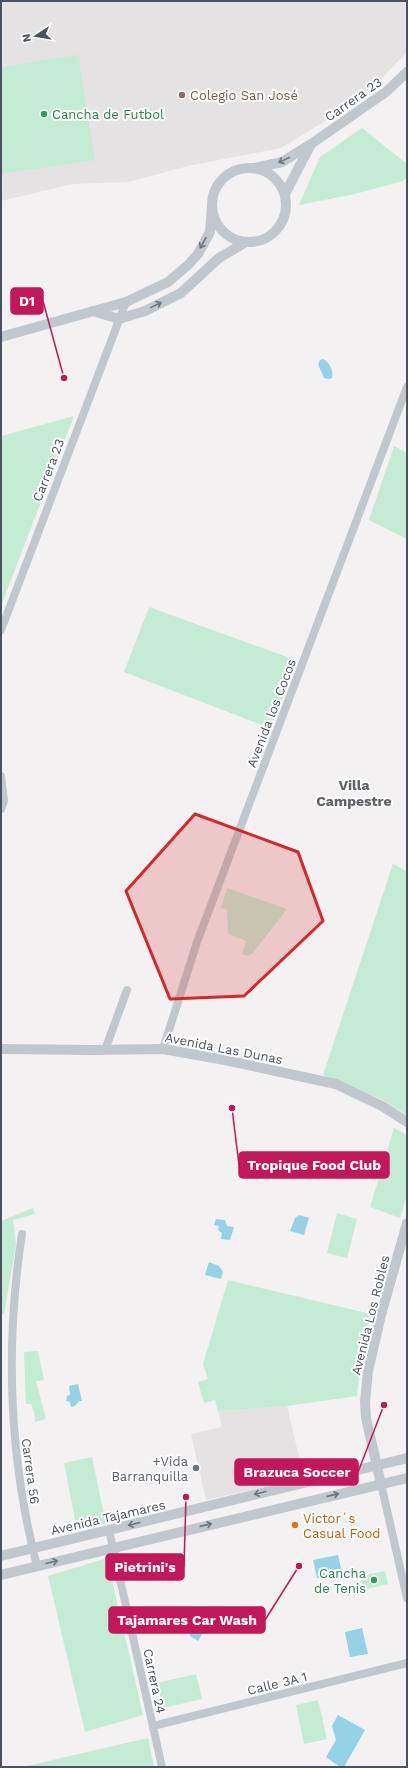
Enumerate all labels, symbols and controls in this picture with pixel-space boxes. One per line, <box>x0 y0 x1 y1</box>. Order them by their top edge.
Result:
north arrow <box>16 16 56 56</box>
text: N <box>20 33 34 43</box>
street label: Carrera 23 <box>322 74 385 124</box>
place label: Colegio San José <box>190 88 298 103</box>
marker: Colegio San José <box>177 90 187 100</box>
place label: Cancha de Futbol <box>52 107 164 122</box>
marker: Cancha de Futbol <box>39 109 49 119</box>
one-way arrow <box>278 157 290 164</box>
one-way arrow <box>199 237 207 249</box>
callout: D1 <box>11 288 43 314</box>
text: D1 <box>19 293 35 309</box>
one-way arrow <box>149 301 161 308</box>
street label: Carrera 23 <box>30 437 67 504</box>
street label: Avenida los Cocos <box>244 657 299 770</box>
district label: Villa Campestre <box>316 777 392 809</box>
street label: Avenida Las Dunas <box>164 1030 284 1067</box>
callout: Tropique Food Club <box>239 1152 389 1178</box>
text: Tropique Food Club <box>247 1157 381 1173</box>
street label: Avenida Los Robles <box>348 1254 393 1377</box>
street label: Carrera 56 <box>18 1437 43 1505</box>
place label: +Vida Barranquilla <box>111 1454 189 1484</box>
callout: Brazuca Soccer <box>235 1459 358 1485</box>
marker: +Vida Barranquilla <box>191 1463 201 1473</box>
text: Brazuca Soccer <box>244 1464 350 1480</box>
one-way arrow <box>254 1490 267 1498</box>
one-way arrow <box>326 1491 339 1499</box>
street label: Avenida Tajamares <box>49 1497 167 1538</box>
place label: Victor´s Casual Food <box>303 1511 380 1541</box>
marker: Victor´s Casual Food <box>290 1520 300 1530</box>
one-way arrow <box>128 1521 141 1528</box>
one-way arrow <box>199 1521 212 1529</box>
callout: Pietrini's <box>106 1554 184 1580</box>
one-way arrow <box>46 1558 59 1566</box>
text: Pietrini's <box>114 1559 176 1575</box>
place label: Cancha de Tenis <box>314 1566 367 1596</box>
marker: Cancha de Tenis <box>369 1575 379 1585</box>
callout: Tajamares Car Wash <box>109 1607 265 1633</box>
text: Tajamares Car Wash <box>117 1612 257 1628</box>
street label: Carrera 24 <box>140 1647 169 1715</box>
street label: Calle 3A 1 <box>246 1669 309 1698</box>

